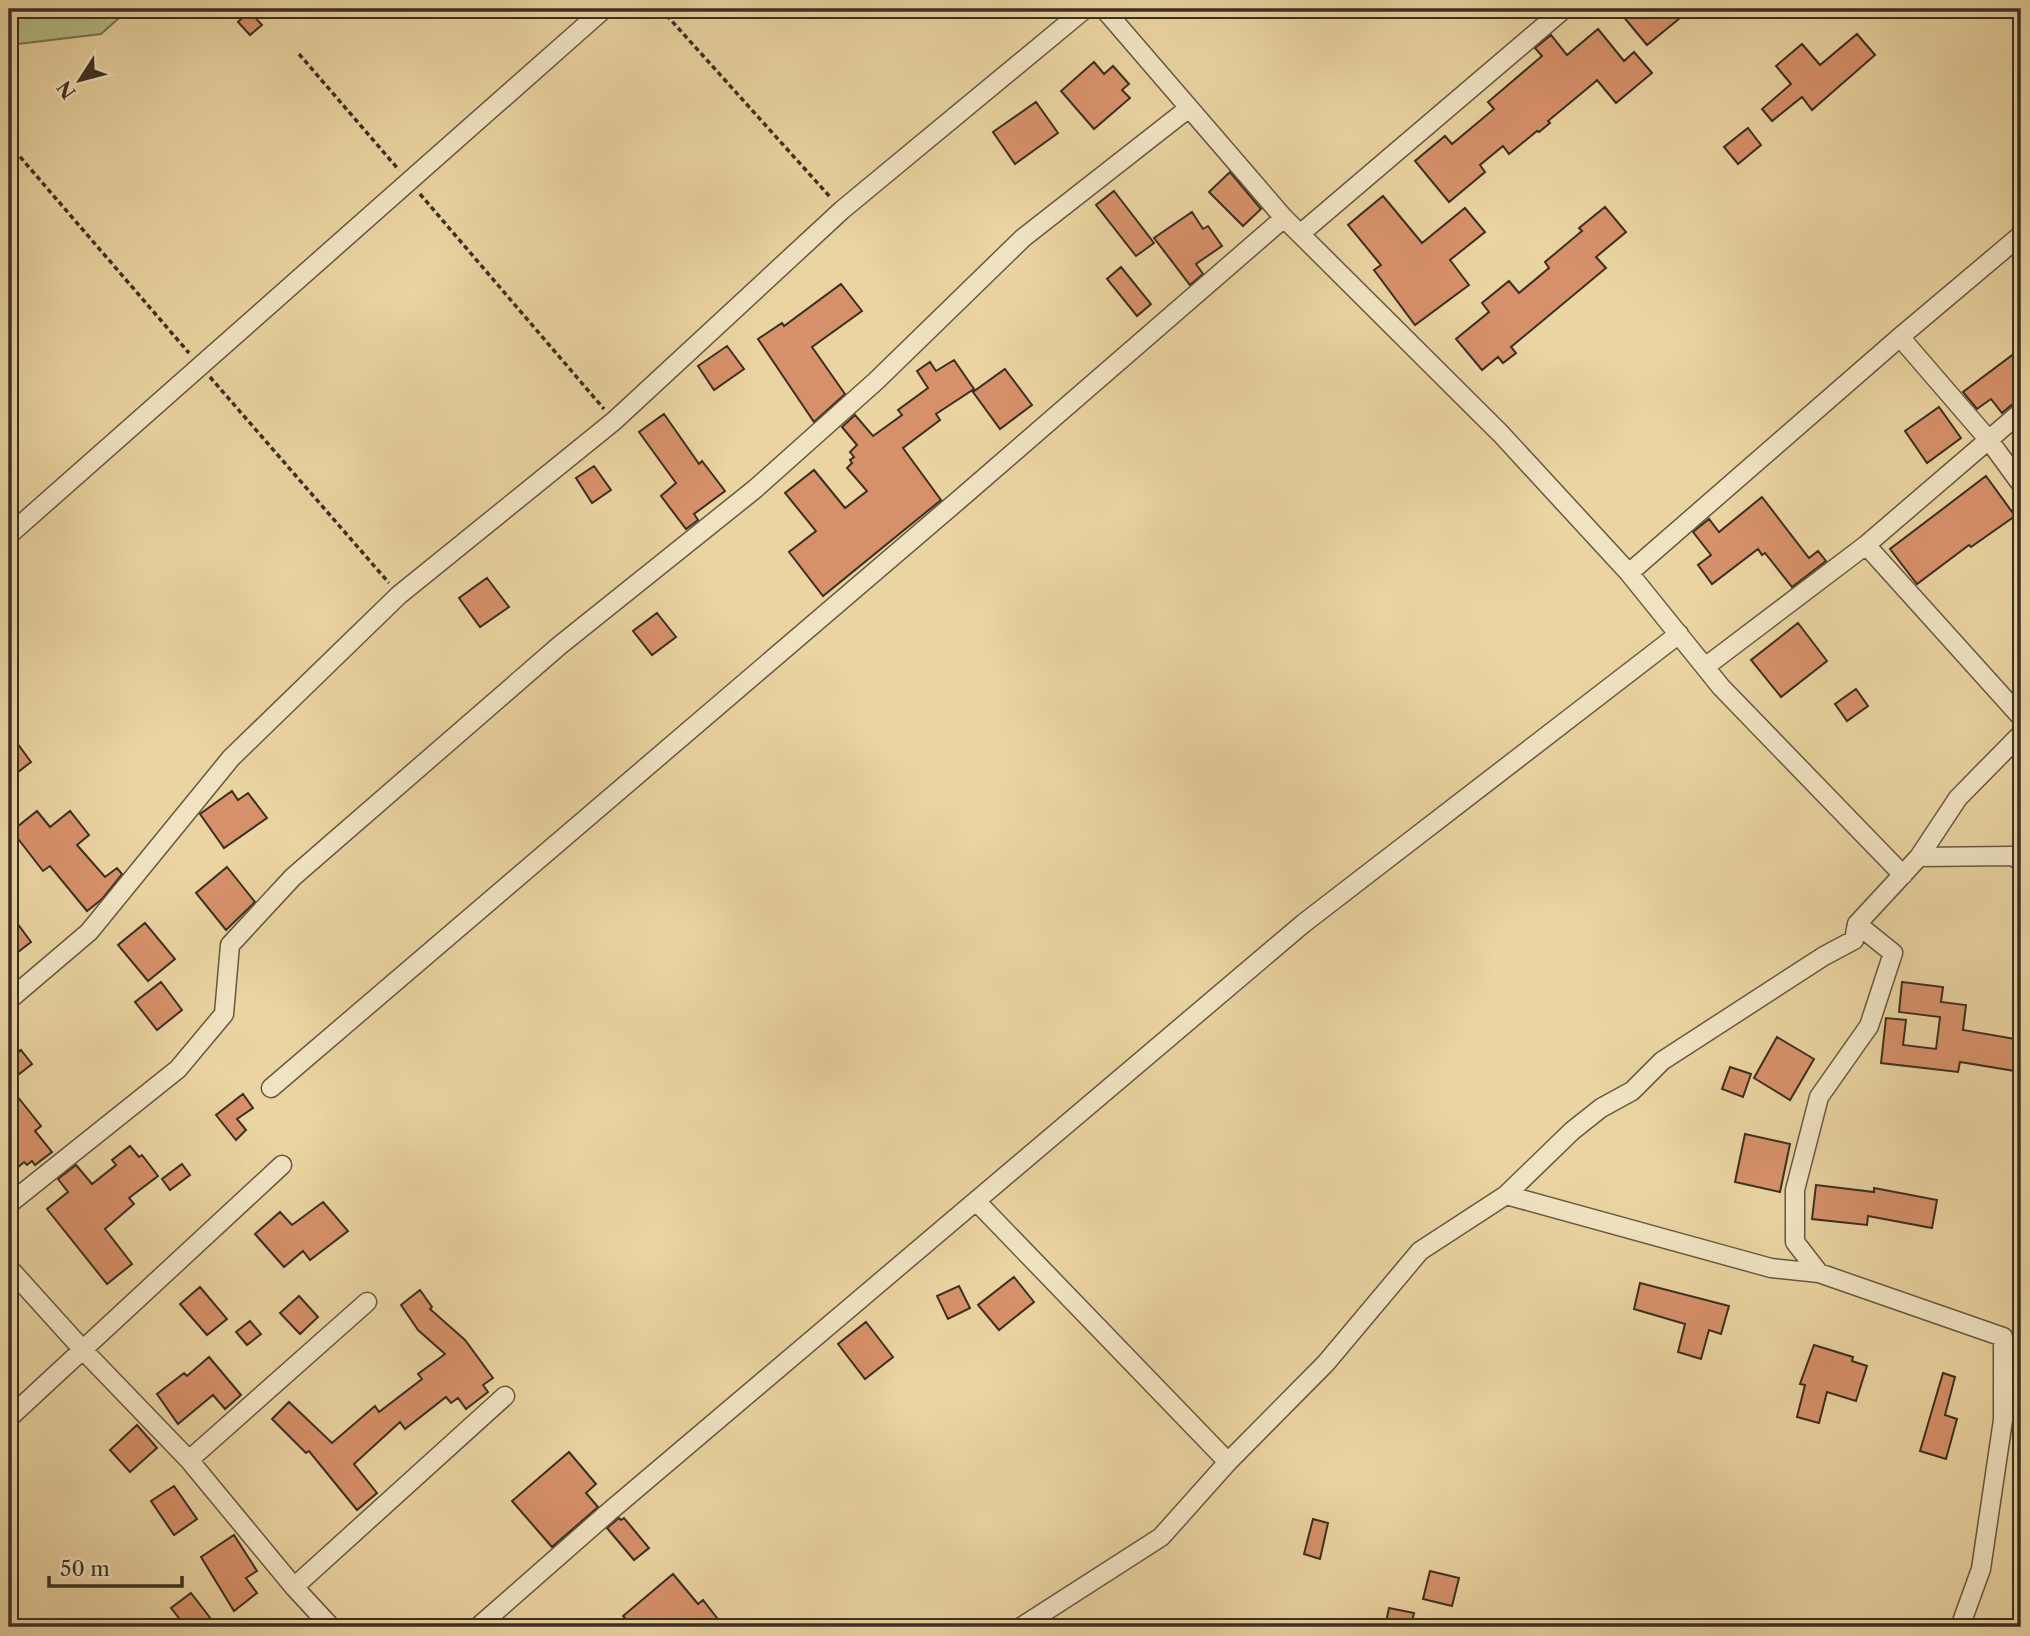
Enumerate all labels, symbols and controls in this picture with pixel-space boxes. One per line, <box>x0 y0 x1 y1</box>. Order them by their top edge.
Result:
north arrow <box>46 46 116 116</box>
text: N <box>52 76 81 103</box>
scale bar <box>49 1545 182 1589</box>
text: 50 m <box>60 1556 110 1581</box>

